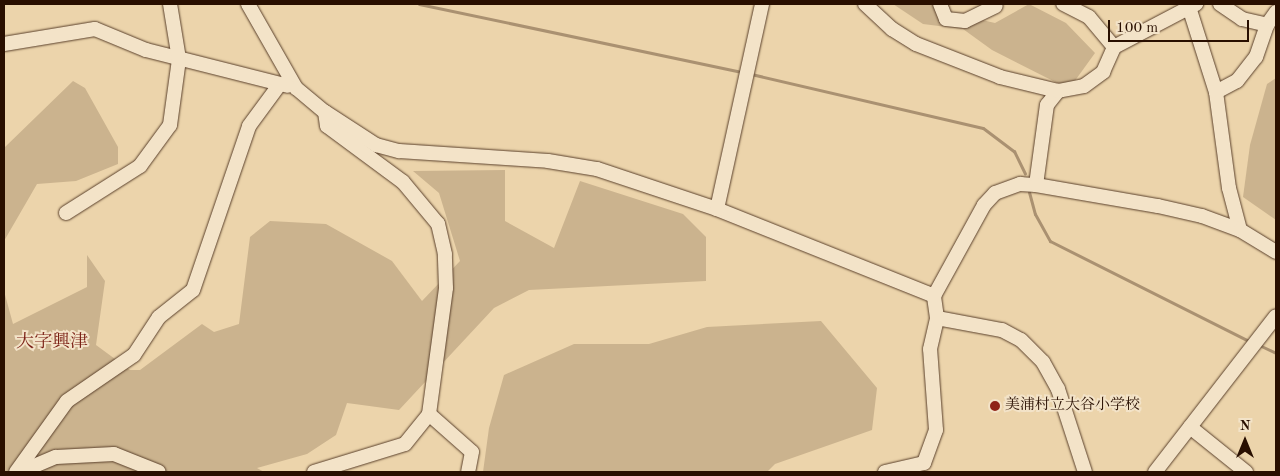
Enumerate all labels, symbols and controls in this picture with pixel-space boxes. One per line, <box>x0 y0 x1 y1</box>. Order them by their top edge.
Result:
scale bar <box>1110 10 1251 42</box>
text: 100 m <box>1116 21 1158 36</box>
district label: 大字興津 <box>16 331 88 353</box>
place label: 美浦村立大谷小学校 <box>1005 397 1140 415</box>
marker: 美浦村立大谷小学校 <box>989 400 1001 412</box>
north arrow <box>1220 416 1270 466</box>
text: N <box>1240 419 1250 433</box>

